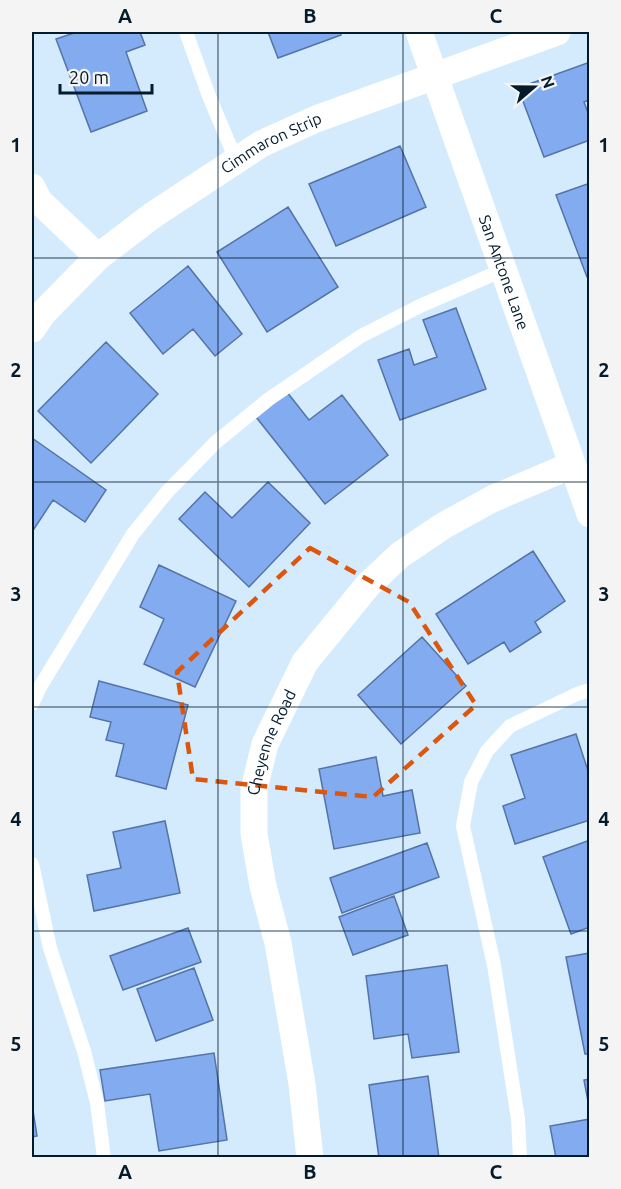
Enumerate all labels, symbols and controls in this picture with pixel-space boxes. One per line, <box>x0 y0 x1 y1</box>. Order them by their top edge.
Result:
text: A <box>118 4 132 27</box>
text: B <box>303 4 317 27</box>
text: C <box>490 4 503 27</box>
scale bar <box>60 57 152 95</box>
north arrow <box>504 57 564 117</box>
text: 20 m <box>69 67 109 87</box>
text: N <box>538 73 559 91</box>
street label: Cimmaron Strip <box>217 109 324 177</box>
text: 1 <box>10 133 22 156</box>
text: 1 <box>598 133 610 156</box>
street label: San Antone Lane <box>476 212 533 332</box>
text: 2 <box>10 358 22 381</box>
text: 2 <box>598 358 610 381</box>
text: 3 <box>10 582 22 605</box>
text: 3 <box>598 582 610 605</box>
street label: Cheyenne Road <box>245 687 299 795</box>
text: 4 <box>10 807 22 830</box>
text: 4 <box>598 807 610 830</box>
text: 5 <box>10 1032 22 1055</box>
text: 5 <box>598 1032 610 1055</box>
text: A <box>118 1160 132 1183</box>
text: B <box>303 1160 317 1183</box>
text: C <box>490 1160 503 1183</box>

